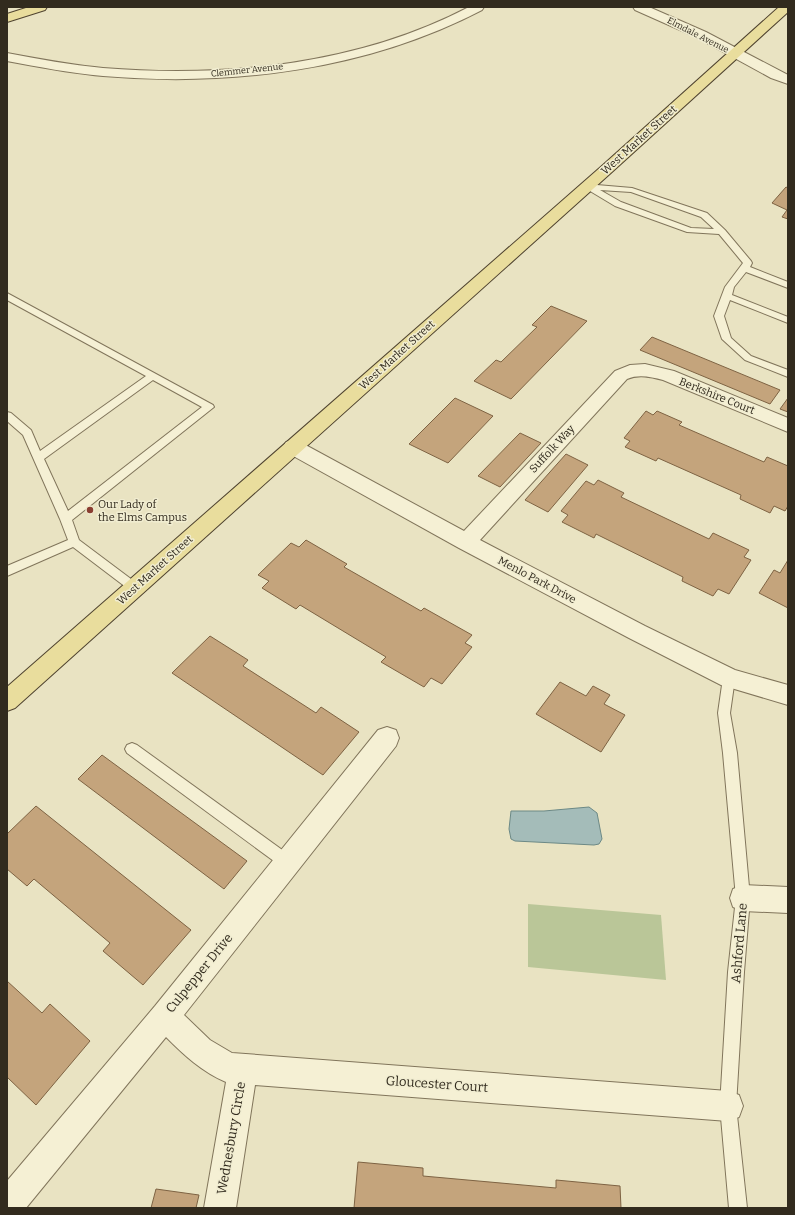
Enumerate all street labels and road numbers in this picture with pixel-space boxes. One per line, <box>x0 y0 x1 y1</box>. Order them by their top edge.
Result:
street label: Elmdale Avenue <box>665 15 731 55</box>
street label: Clemmer Avenue <box>210 61 284 79</box>
street label: West Market Street <box>598 103 680 177</box>
street label: West Market Street <box>356 318 438 392</box>
street label: Berkshire Court <box>677 375 757 417</box>
street label: Suffolk Way <box>527 422 577 476</box>
street label: West Market Street <box>114 533 196 607</box>
street label: Menlo Park Drive <box>496 554 578 606</box>
street label: Ashford Lane <box>728 902 750 984</box>
street label: Culpepper Drive <box>162 930 236 1016</box>
street label: Gloucester Court <box>385 1073 489 1095</box>
street label: Wednesbury Circle <box>214 1080 248 1196</box>

